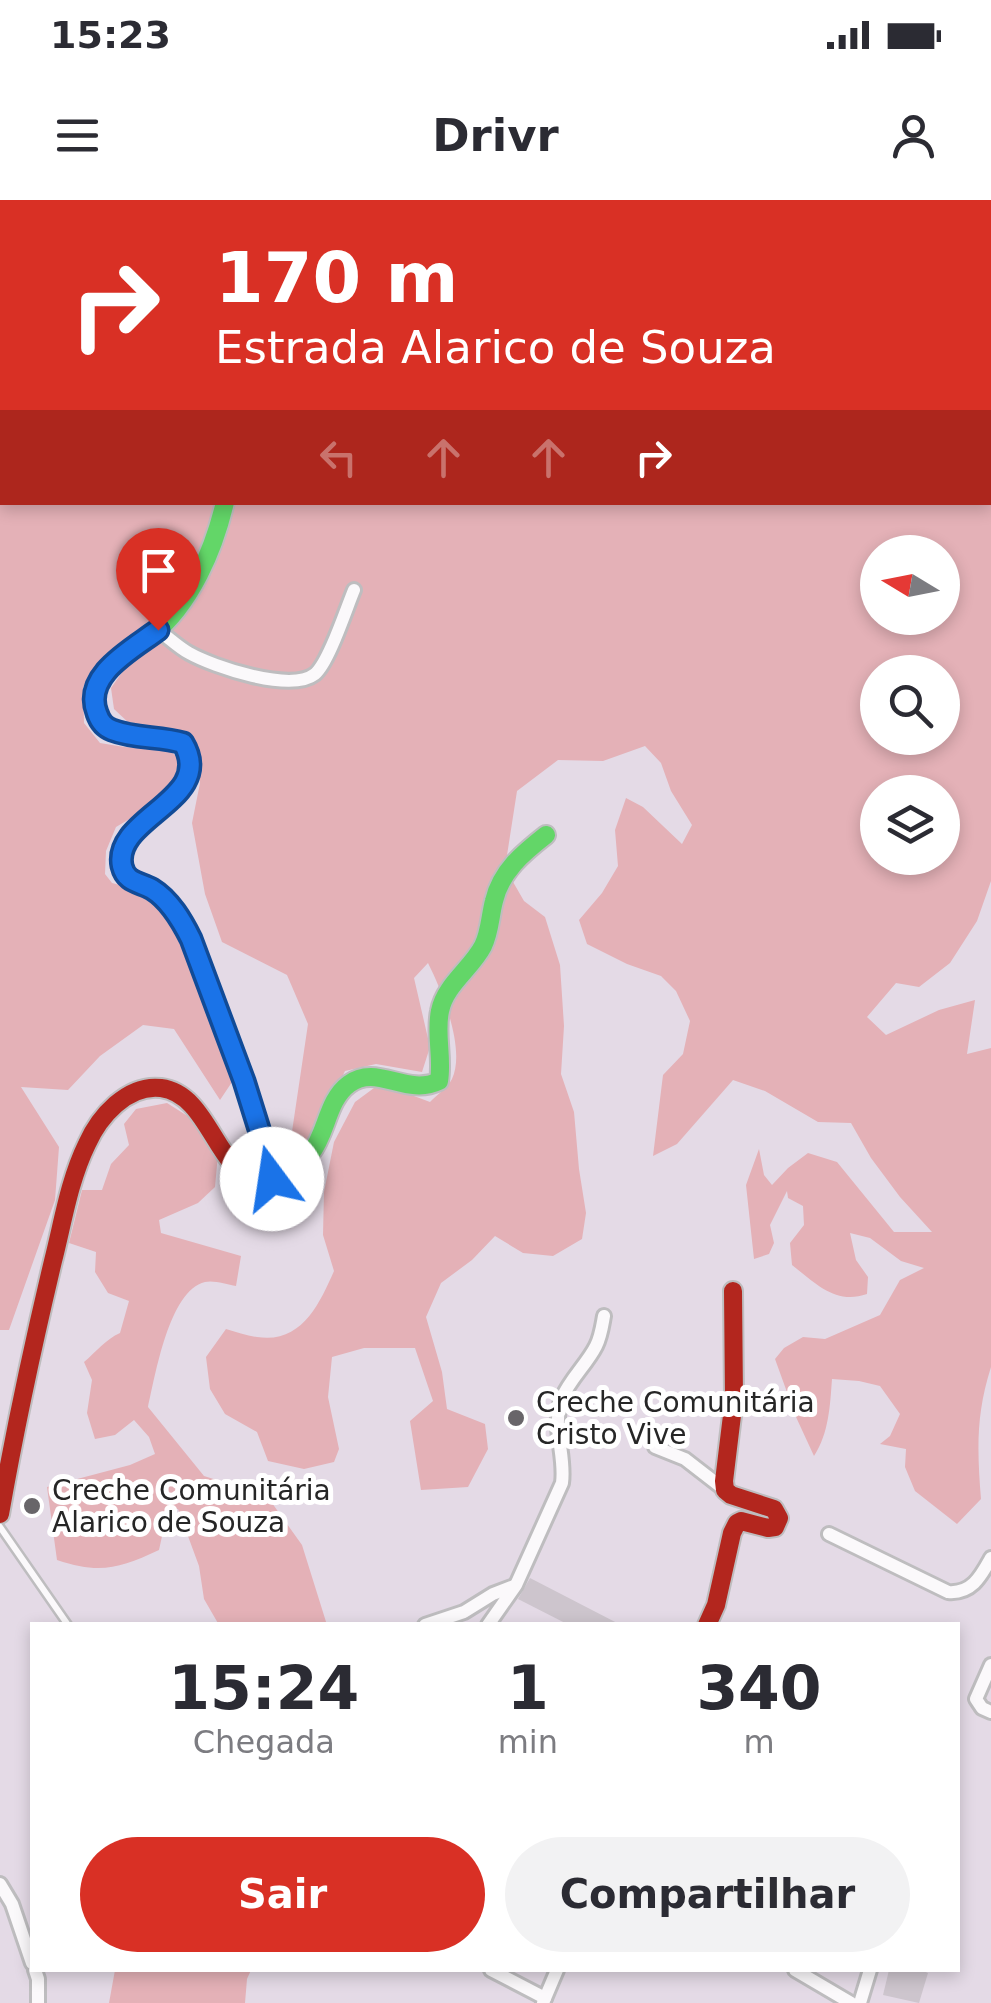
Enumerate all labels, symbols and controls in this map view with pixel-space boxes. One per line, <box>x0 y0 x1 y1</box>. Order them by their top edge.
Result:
text: 15:23 <box>50 13 171 57</box>
icon: menu <box>50 108 105 163</box>
icon: person <box>886 108 941 163</box>
text: Drivr <box>432 109 559 162</box>
text: 170 m <box>215 237 458 319</box>
icon: right <box>50 240 180 370</box>
text: Estrada Alarico de Souza <box>215 321 776 374</box>
icon: left <box>311 430 366 485</box>
icon: ahead <box>416 430 471 485</box>
icon: ahead <box>521 430 576 485</box>
icon: right <box>626 430 681 485</box>
pin <box>116 528 201 631</box>
north arrow <box>860 535 960 635</box>
map controls <box>860 535 960 875</box>
icon: arrive <box>131 543 186 598</box>
button: search <box>860 655 960 755</box>
button: layers <box>860 775 960 875</box>
position arrow <box>220 1127 324 1231</box>
place label: Creche Comunitária Cristo Vive <box>536 1386 815 1451</box>
marker: Creche Comunitária Cristo Vive <box>505 1407 527 1429</box>
place label: Creche Comunitária Alarico de Souza <box>52 1474 331 1539</box>
marker: Creche Comunitária Alarico de Souza <box>21 1495 43 1517</box>
text: 15:24 <box>168 1653 359 1723</box>
text: 1 <box>507 1653 549 1723</box>
text: 340 <box>696 1653 822 1723</box>
text: Chegada <box>193 1723 335 1761</box>
text: min <box>498 1723 558 1761</box>
text: m <box>743 1723 775 1761</box>
button: Sair <box>80 1837 485 1952</box>
button: Compartilhar <box>505 1837 910 1952</box>

